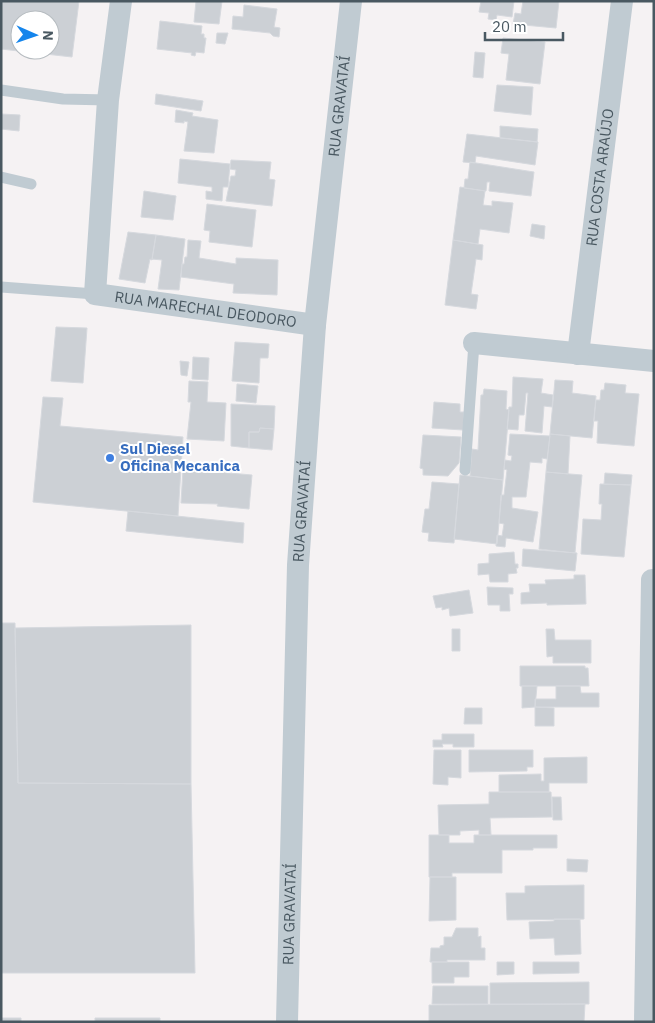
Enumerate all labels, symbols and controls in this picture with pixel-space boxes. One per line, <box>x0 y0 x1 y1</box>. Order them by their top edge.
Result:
north arrow <box>10 10 60 60</box>
scale bar <box>485 10 562 42</box>
text: 20 m <box>492 17 527 36</box>
text: N <box>39 30 57 41</box>
street label: RUA GRAVATAÍ <box>324 54 354 158</box>
street label: RUA COSTA ARAÚJO <box>582 107 618 247</box>
street label: RUA MARECHAL DEODORO <box>113 287 298 331</box>
place label: Sul Diesel Oficina Mecanica <box>120 439 240 475</box>
marker: Sul Diesel Oficina Mecanica <box>104 452 116 464</box>
street label: RUA GRAVATAÍ <box>288 460 314 563</box>
street label: RUA GRAVATAÍ <box>278 863 300 965</box>

